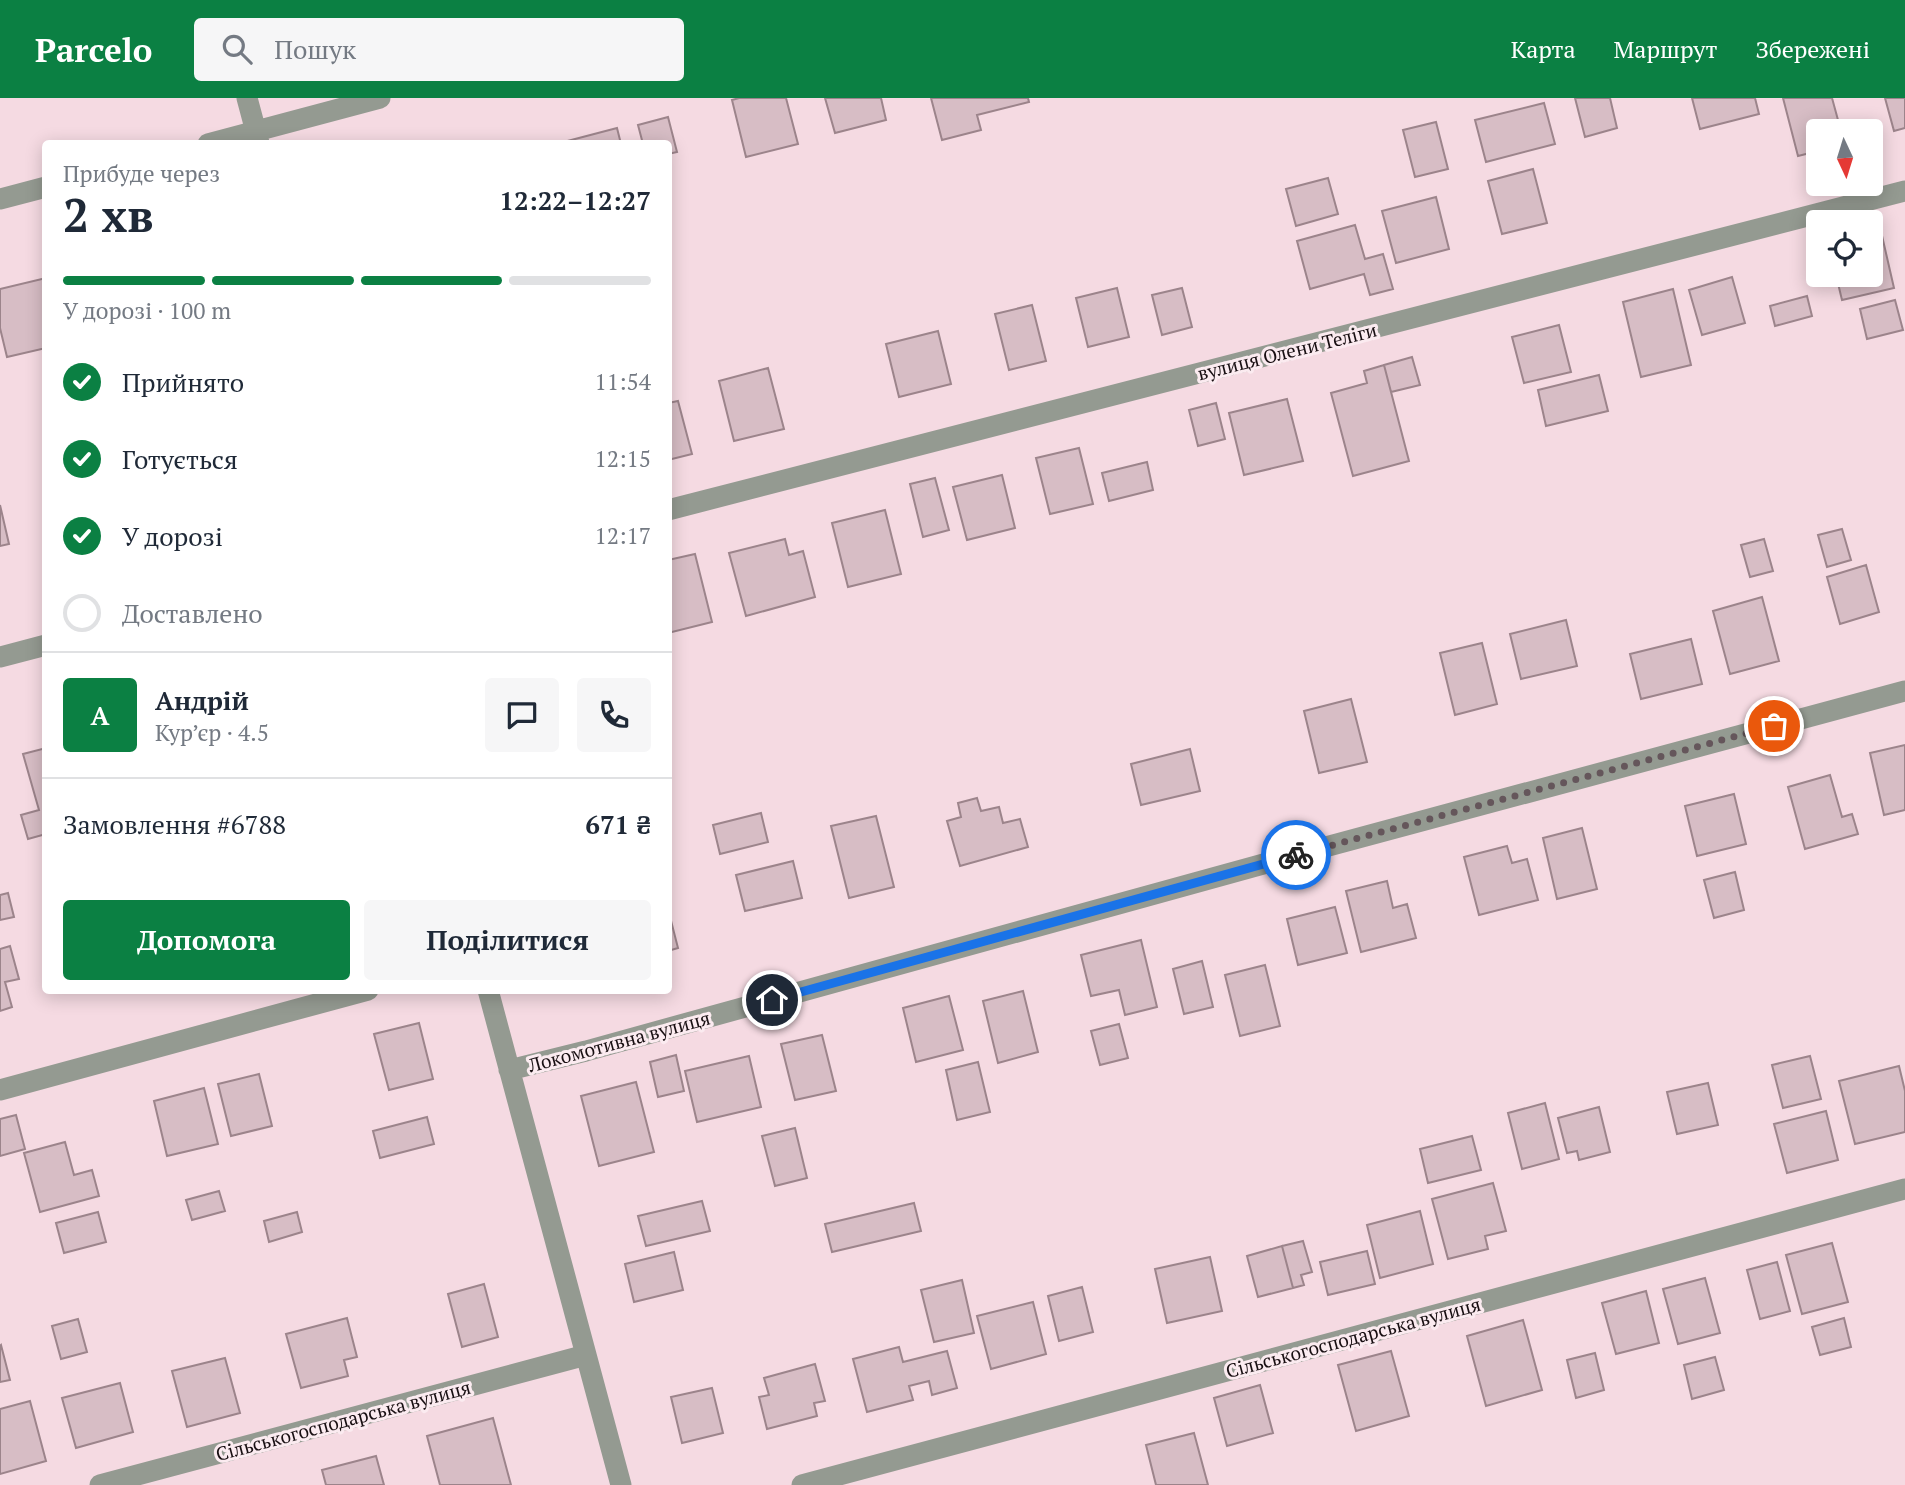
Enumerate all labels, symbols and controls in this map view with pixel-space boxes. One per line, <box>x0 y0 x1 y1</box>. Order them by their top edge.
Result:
search box <box>194 18 684 81</box>
text: Parcelo <box>35 28 152 71</box>
icon: search <box>218 30 256 68</box>
text: Пошук <box>274 32 356 66</box>
text: Карта <box>1511 33 1576 65</box>
text: Маршрут <box>1614 33 1717 65</box>
text: Збережені <box>1755 33 1870 65</box>
north arrow <box>1806 119 1883 196</box>
map controls <box>1806 119 1883 287</box>
text: Прибуде через <box>63 158 220 189</box>
text: 12:22–12:27 <box>499 183 651 217</box>
text: 2 хв <box>63 184 154 245</box>
button: locate <box>1806 210 1883 287</box>
text: У дорозі · 100 m <box>63 295 231 326</box>
street label: вулиця Олени Теліги <box>1195 317 1379 385</box>
icon: check <box>63 363 101 401</box>
text: Прийнято <box>122 365 244 399</box>
text: 11:54 <box>594 366 651 397</box>
icon: check <box>63 440 101 478</box>
text: Готується <box>122 442 238 476</box>
text: 12:15 <box>594 443 651 474</box>
icon: check <box>63 517 101 555</box>
text: У дорозі <box>122 519 223 553</box>
text: 12:17 <box>594 520 651 551</box>
text: Доставлено <box>122 596 263 630</box>
button: chat <box>485 678 559 752</box>
button: phone <box>577 678 651 752</box>
text: Андрій <box>155 683 249 717</box>
pin <box>1744 696 1804 756</box>
text: А <box>91 698 109 732</box>
icon: bag <box>1755 707 1793 745</box>
text: Кур’єр · 4.5 <box>155 717 269 748</box>
text: Замовлення #6788 <box>63 807 286 841</box>
text: 671 ₴ <box>585 807 651 841</box>
courier <box>1261 820 1331 890</box>
icon: bike <box>1277 836 1315 874</box>
button: Допомога <box>63 900 350 980</box>
button: Поділитися <box>364 900 651 980</box>
pin <box>742 970 802 1030</box>
icon: home <box>753 981 791 1019</box>
street label: Локомотивна вулиця <box>524 1005 713 1078</box>
street label: Сільськогосподарська вулиця <box>1223 1291 1483 1383</box>
street label: Сільськогосподарська вулиця <box>213 1374 473 1466</box>

